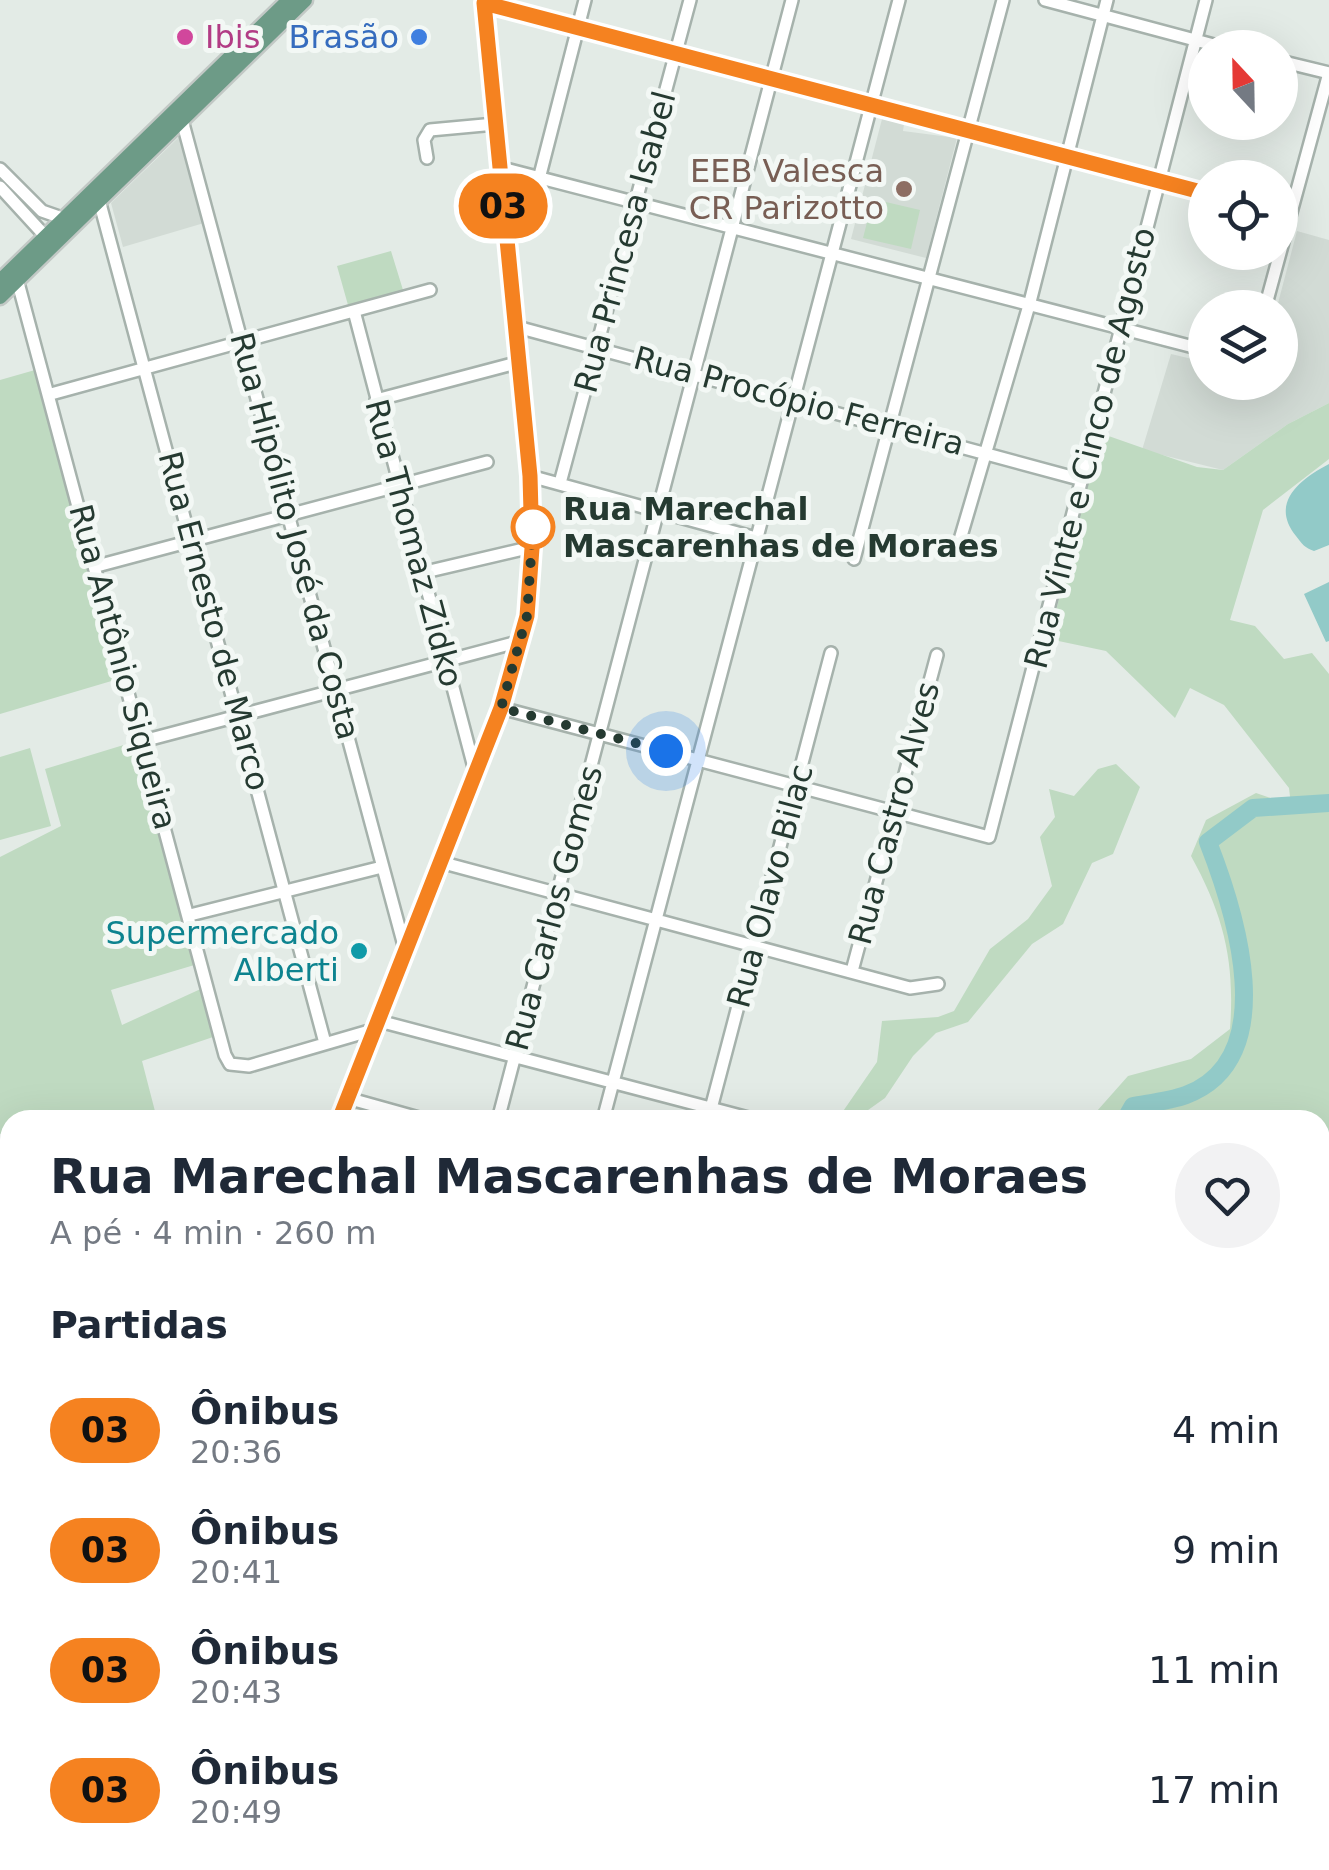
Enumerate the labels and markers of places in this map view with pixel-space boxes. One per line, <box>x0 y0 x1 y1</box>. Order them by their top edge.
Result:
place label: Ibis <box>205 18 260 56</box>
place label: Brasão <box>288 18 399 56</box>
marker: Ibis <box>174 26 196 48</box>
marker: Brasão <box>408 26 430 48</box>
place label: EEB Valesca CR Parizotto <box>689 152 884 227</box>
marker: EEB Valesca CR Parizotto <box>893 178 915 200</box>
place label: Rua Marechal Mascarenhas de Moraes <box>563 490 999 565</box>
marker: Rua Marechal Mascarenhas de Moraes <box>512 506 554 548</box>
place label: Supermercado Alberti <box>105 914 339 989</box>
marker: Supermercado Alberti <box>348 940 370 962</box>

